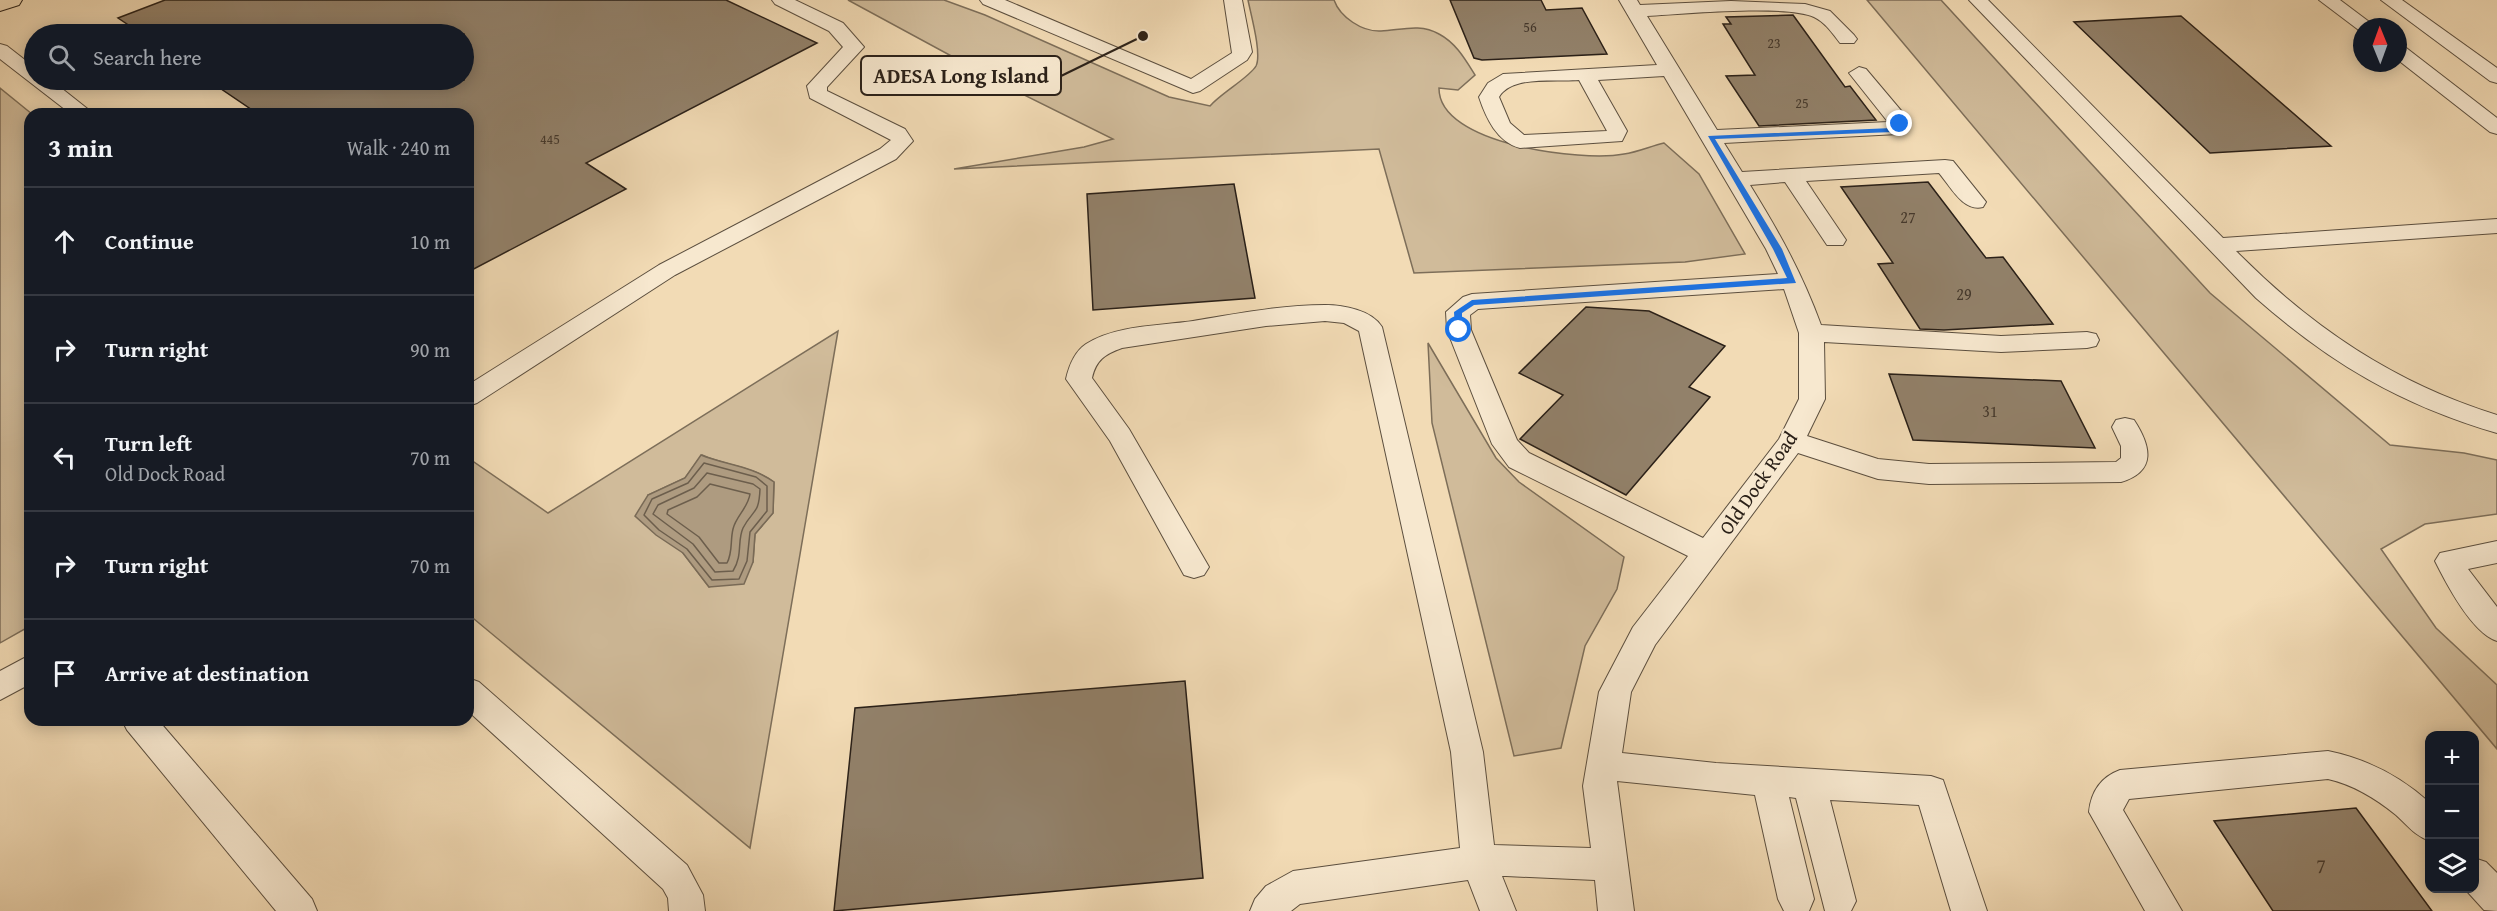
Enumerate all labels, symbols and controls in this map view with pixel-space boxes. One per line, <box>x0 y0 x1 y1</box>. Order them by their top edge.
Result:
house number: 56 <box>1523 17 1537 37</box>
north arrow <box>2353 18 2407 72</box>
search box <box>24 24 474 90</box>
house number: 23 <box>1767 33 1781 53</box>
icon: search <box>45 41 78 74</box>
text: Search here <box>93 41 202 73</box>
callout: ADESA Long Island <box>861 56 1061 95</box>
text: ADESA Long Island <box>873 60 1049 91</box>
house number: 25 <box>1795 93 1809 113</box>
route end <box>1886 110 1912 136</box>
text: 3 min <box>48 128 113 167</box>
house number: 445 <box>540 129 560 149</box>
text: Walk · 240 m <box>347 133 450 162</box>
house number: 27 <box>1900 205 1916 229</box>
icon: ahead <box>48 225 81 258</box>
text: Continue <box>105 225 194 257</box>
text: 10 m <box>410 227 450 256</box>
house number: 29 <box>1956 282 1972 306</box>
route start <box>1445 316 1471 342</box>
icon: right <box>48 333 81 366</box>
text: Turn right <box>105 333 208 365</box>
text: 90 m <box>410 335 450 364</box>
house number: 31 <box>1982 399 1998 423</box>
street label: Old Dock Road <box>1711 425 1804 540</box>
text: Turn left <box>105 427 192 459</box>
icon: left <box>48 441 81 474</box>
text: 70 m <box>410 443 450 472</box>
text: Old Dock Road <box>105 459 225 488</box>
icon: right <box>48 549 81 582</box>
text: Turn right <box>105 549 208 581</box>
text: 70 m <box>410 551 450 580</box>
icon: arrive <box>48 657 81 690</box>
text: Arrive at destination <box>105 657 309 689</box>
map controls <box>2425 731 2479 893</box>
button: + <box>2425 731 2479 785</box>
button: − <box>2425 785 2479 839</box>
button: layers <box>2425 839 2479 893</box>
house number: 7 <box>2316 851 2326 880</box>

